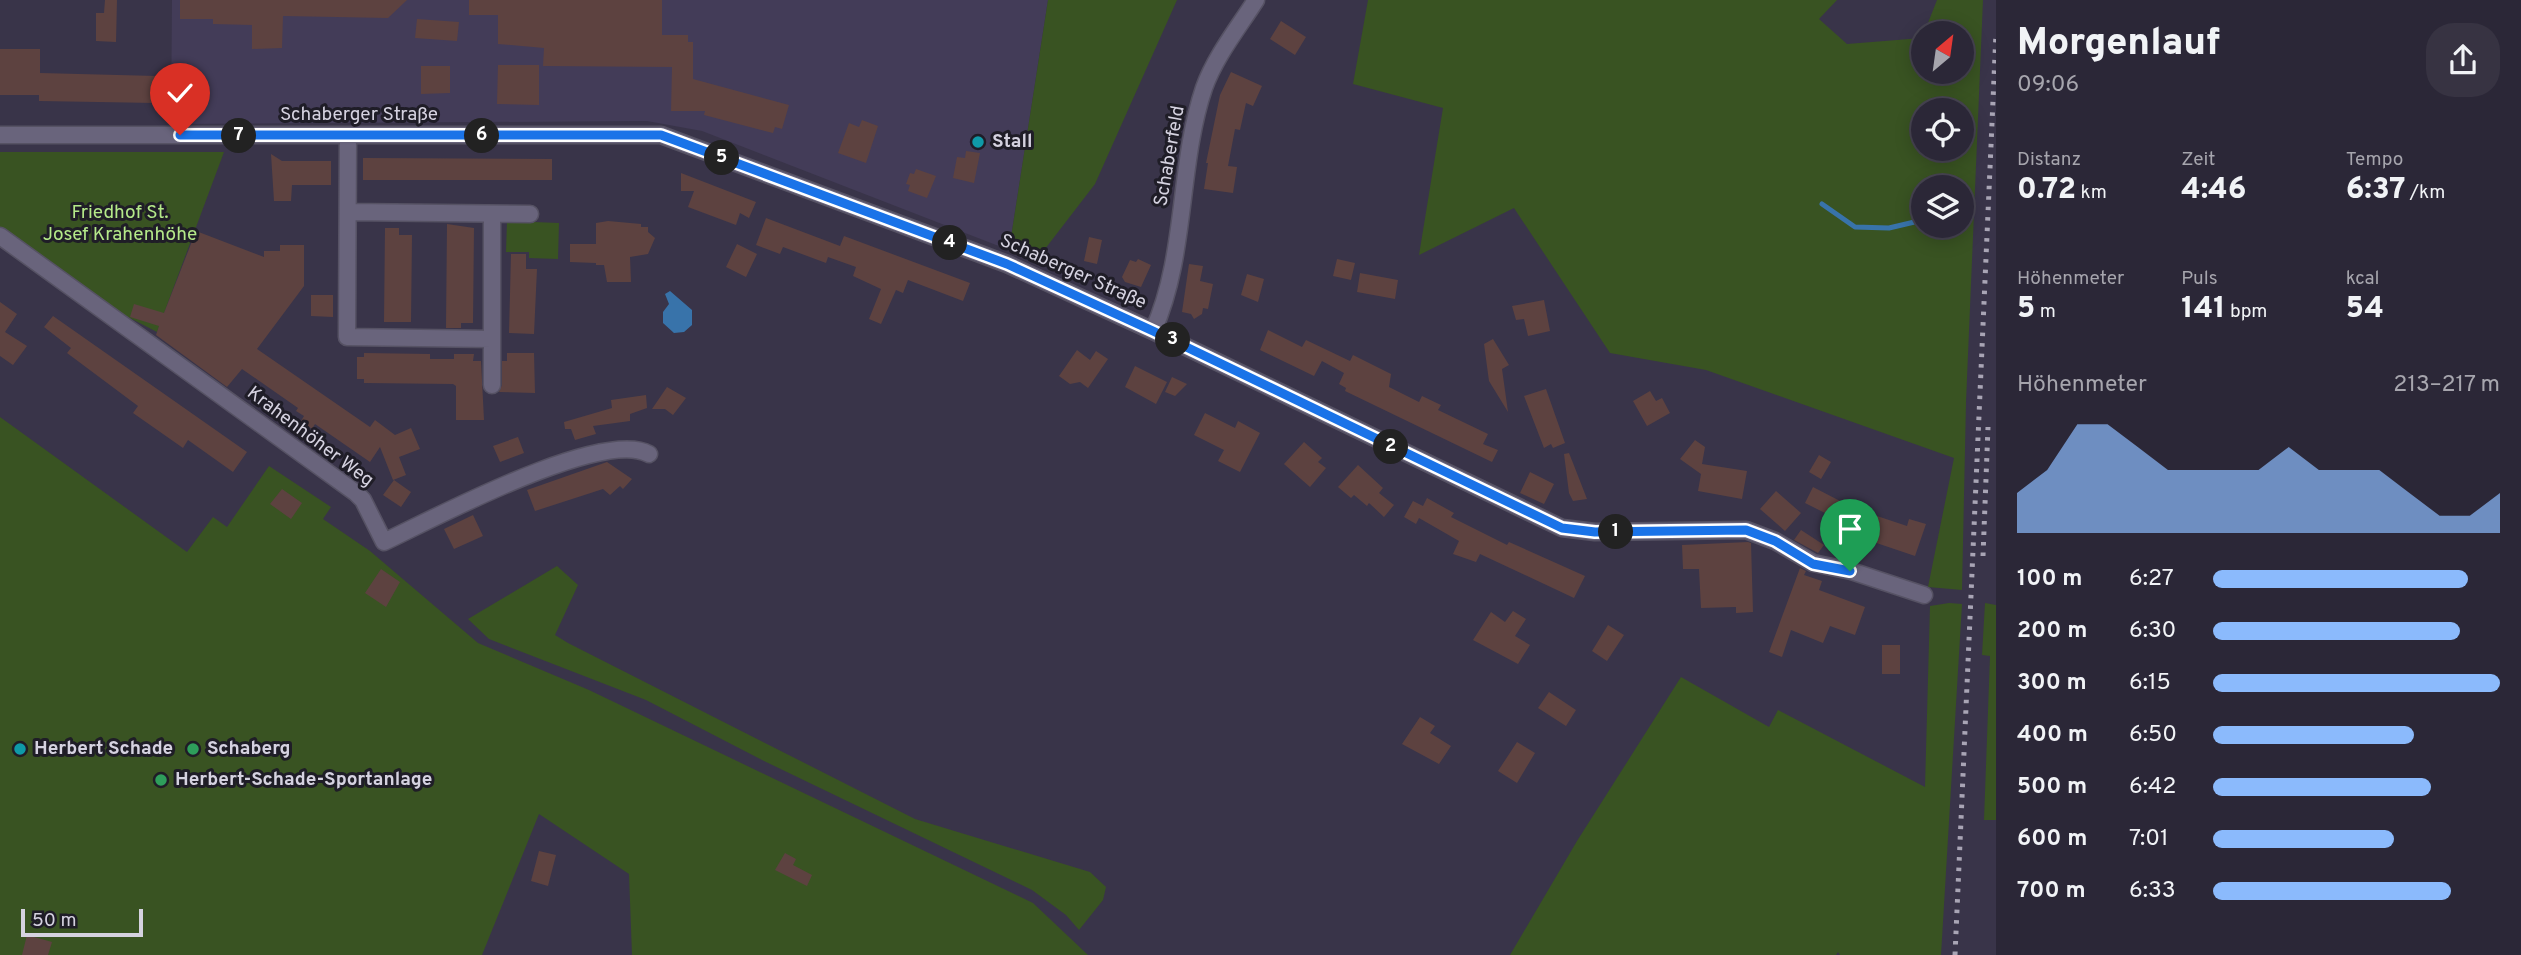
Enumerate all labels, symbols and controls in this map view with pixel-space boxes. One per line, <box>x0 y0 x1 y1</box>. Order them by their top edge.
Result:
text: Morgenlauf <box>2017 20 2220 69</box>
north arrow <box>1911 21 1974 84</box>
map controls <box>1911 21 1974 238</box>
button: share <box>2426 23 2500 97</box>
pin <box>150 63 210 135</box>
text: 09:06 <box>2017 71 2079 100</box>
icon: check <box>161 74 199 112</box>
button: locate <box>1911 98 1974 161</box>
street label: Schaberger Straße <box>280 103 438 127</box>
street label: Schaberfeld <box>1149 104 1191 208</box>
pin: 7 <box>222 118 256 154</box>
pin: 6 <box>464 118 500 154</box>
text: 7 <box>233 123 244 147</box>
text: 6 <box>476 123 487 147</box>
place label: Stall <box>992 130 1032 154</box>
marker: Stall <box>970 134 986 150</box>
pin: 5 <box>704 140 740 176</box>
text: 5 <box>716 145 727 169</box>
text: Distanz <box>2017 148 2081 172</box>
text: Zeit <box>2181 148 2216 172</box>
text: Tempo <box>2346 148 2403 172</box>
text: 0.72 <box>2017 172 2076 209</box>
text: 4:46 <box>2181 172 2246 209</box>
text: 6:37 <box>2346 172 2405 209</box>
button: layers <box>1911 175 1974 238</box>
text: km <box>2076 181 2107 205</box>
text: /km <box>2405 181 2445 205</box>
park label: Friedhof St. Josef Krahenhöhe <box>43 201 197 247</box>
pin: 4 <box>932 226 968 260</box>
street label: Schaberger Straße <box>996 229 1150 315</box>
text: 4 <box>943 230 956 254</box>
text: Höhenmeter <box>2017 267 2124 291</box>
text: Puls <box>2181 267 2218 291</box>
text: kcal <box>2346 267 2379 291</box>
text: 5 <box>2017 291 2035 328</box>
text: 141 <box>2181 291 2226 328</box>
text: 54 <box>2346 291 2384 328</box>
text: m <box>2035 300 2056 324</box>
text: bpm <box>2226 300 2267 324</box>
pin: 3 <box>1156 322 1190 358</box>
text: 3 <box>1167 327 1178 351</box>
text: Höhenmeter <box>2017 371 2147 400</box>
text: 213–217 m <box>2393 371 2500 400</box>
street label: Krahenhöher Weg <box>242 381 378 493</box>
pin: 2 <box>1374 430 1408 464</box>
text: 2 <box>1385 434 1396 458</box>
pin <box>1820 499 1880 571</box>
icon: arrive <box>1831 510 1869 548</box>
pin: 1 <box>1598 514 1634 550</box>
text: 1 <box>1612 519 1619 543</box>
text: 100 m <box>2017 565 2082 594</box>
text: 6:27 <box>2129 565 2174 594</box>
text: 200 m <box>2017 617 2087 646</box>
text: 6:30 <box>2129 617 2176 646</box>
text: 300 m <box>2017 669 2087 698</box>
text: 6:15 <box>2129 669 2171 698</box>
text: 400 m <box>2017 721 2088 750</box>
text: 6:50 <box>2129 721 2177 750</box>
place label: Herbert Schade <box>34 737 173 761</box>
place label: Schaberg <box>207 737 291 761</box>
marker: Herbert Schade <box>12 741 28 757</box>
marker: Schaberg <box>185 741 201 757</box>
place label: Herbert-Schade-Sportanlage <box>175 768 432 792</box>
marker: Herbert-Schade-Sportanlage <box>153 772 169 788</box>
text: 500 m <box>2017 773 2087 802</box>
text: 6:42 <box>2129 773 2176 802</box>
text: 600 m <box>2017 825 2087 854</box>
text: 7:01 <box>2129 825 2169 854</box>
text: 700 m <box>2017 877 2086 906</box>
text: 6:33 <box>2129 877 2176 906</box>
scale bar <box>21 906 144 938</box>
text: 50 m <box>32 909 77 933</box>

